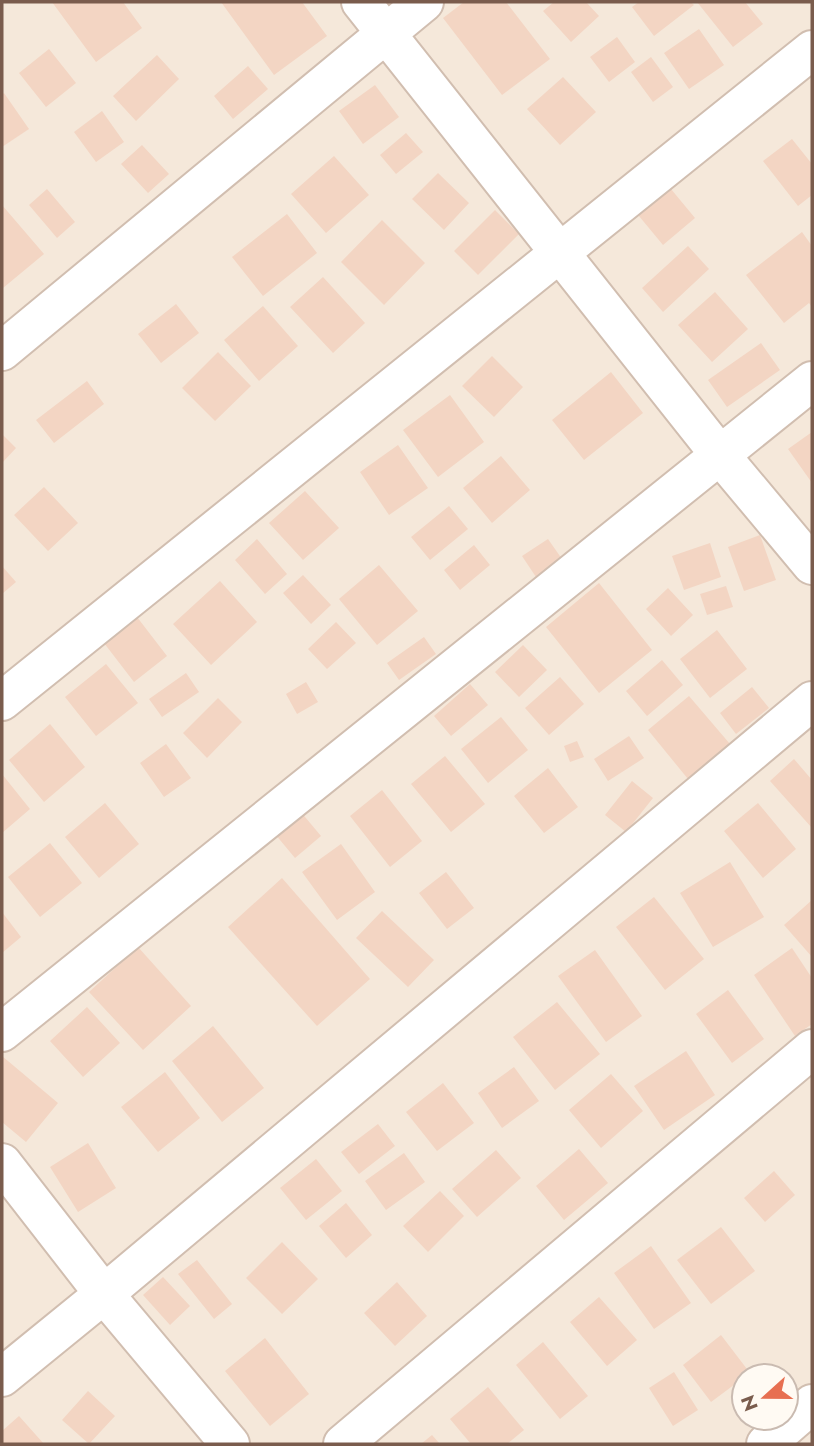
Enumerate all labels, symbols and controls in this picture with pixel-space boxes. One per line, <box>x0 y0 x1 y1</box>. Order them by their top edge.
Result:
north arrow <box>730 1362 800 1432</box>
text: N <box>734 1391 765 1415</box>

